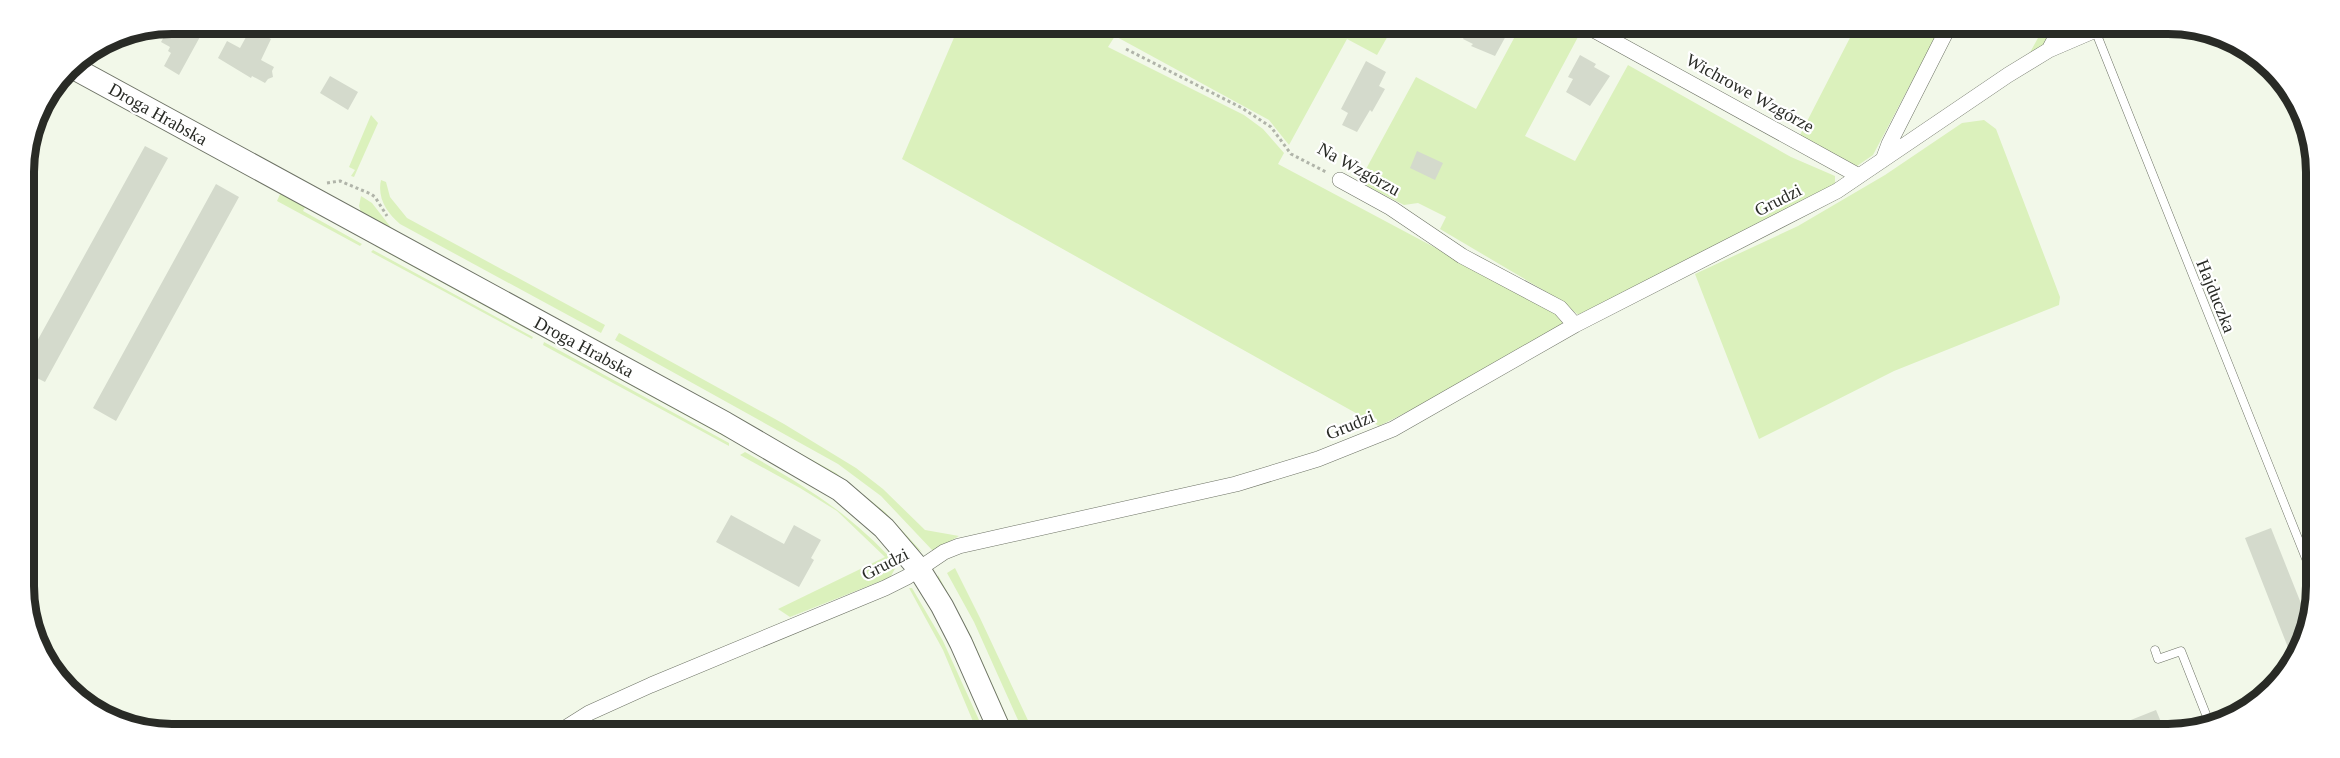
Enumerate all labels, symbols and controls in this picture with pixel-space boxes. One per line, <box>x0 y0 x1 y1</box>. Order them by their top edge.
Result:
street label: Wichrowe Wzgórze <box>1682 49 1818 137</box>
street label: Droga Hrabska <box>105 79 211 149</box>
street label: Na Wzgórzu <box>1314 138 1404 200</box>
street label: Grudzi <box>1751 180 1805 220</box>
street label: Hajduczka <box>2192 257 2240 335</box>
street label: Droga Hrabska <box>531 312 637 382</box>
street label: Grudzi <box>1323 406 1377 444</box>
street label: Grudzi <box>858 544 912 584</box>

